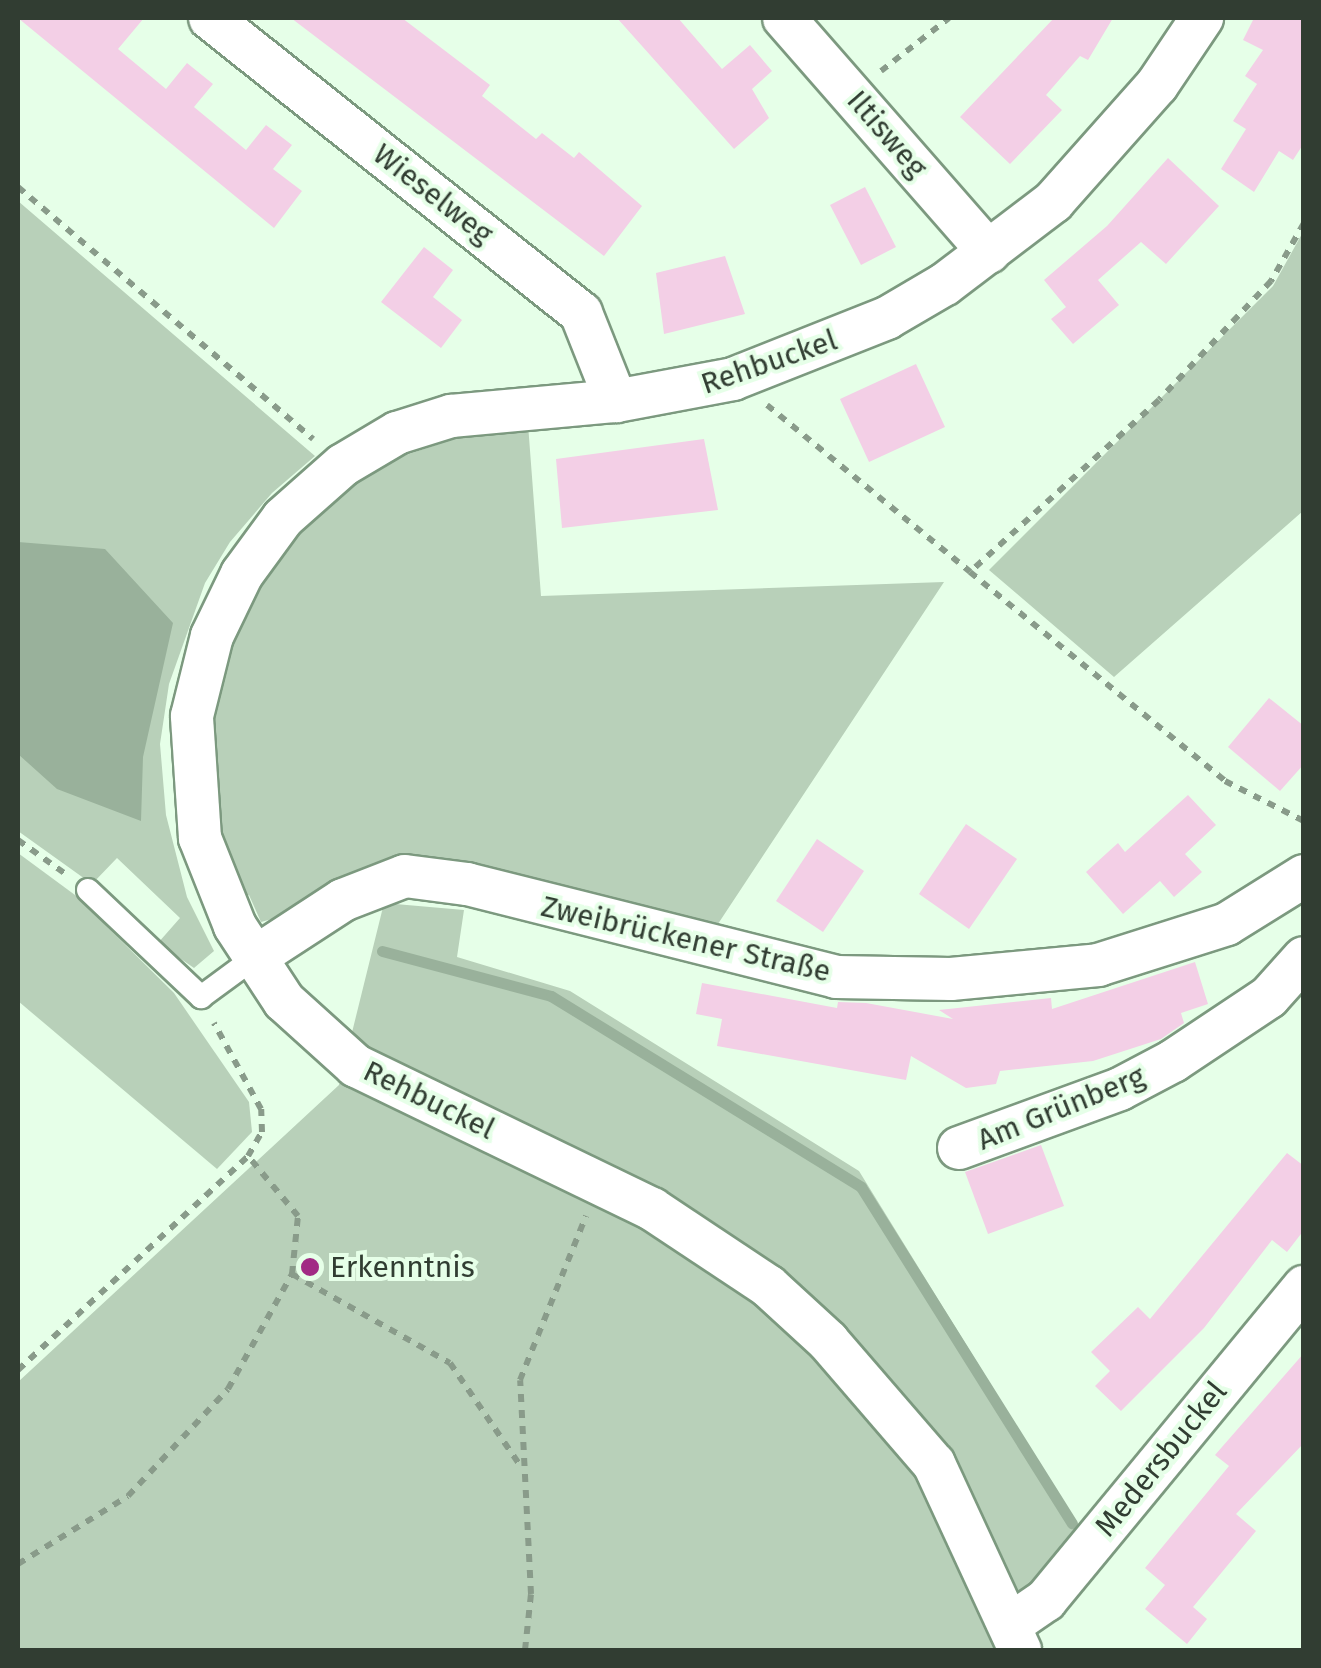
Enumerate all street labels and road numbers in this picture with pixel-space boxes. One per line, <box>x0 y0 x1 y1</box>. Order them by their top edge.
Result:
street label: Iltisweg <box>839 83 935 185</box>
street label: Wieselweg <box>366 136 500 252</box>
street label: Rehbuckel <box>696 322 842 402</box>
street label: Zweibrückener Straße <box>538 888 834 990</box>
street label: Rehbuckel <box>358 1053 500 1147</box>
street label: Am Grünberg <box>972 1058 1150 1158</box>
street label: Medersbuckel <box>1088 1374 1234 1544</box>

